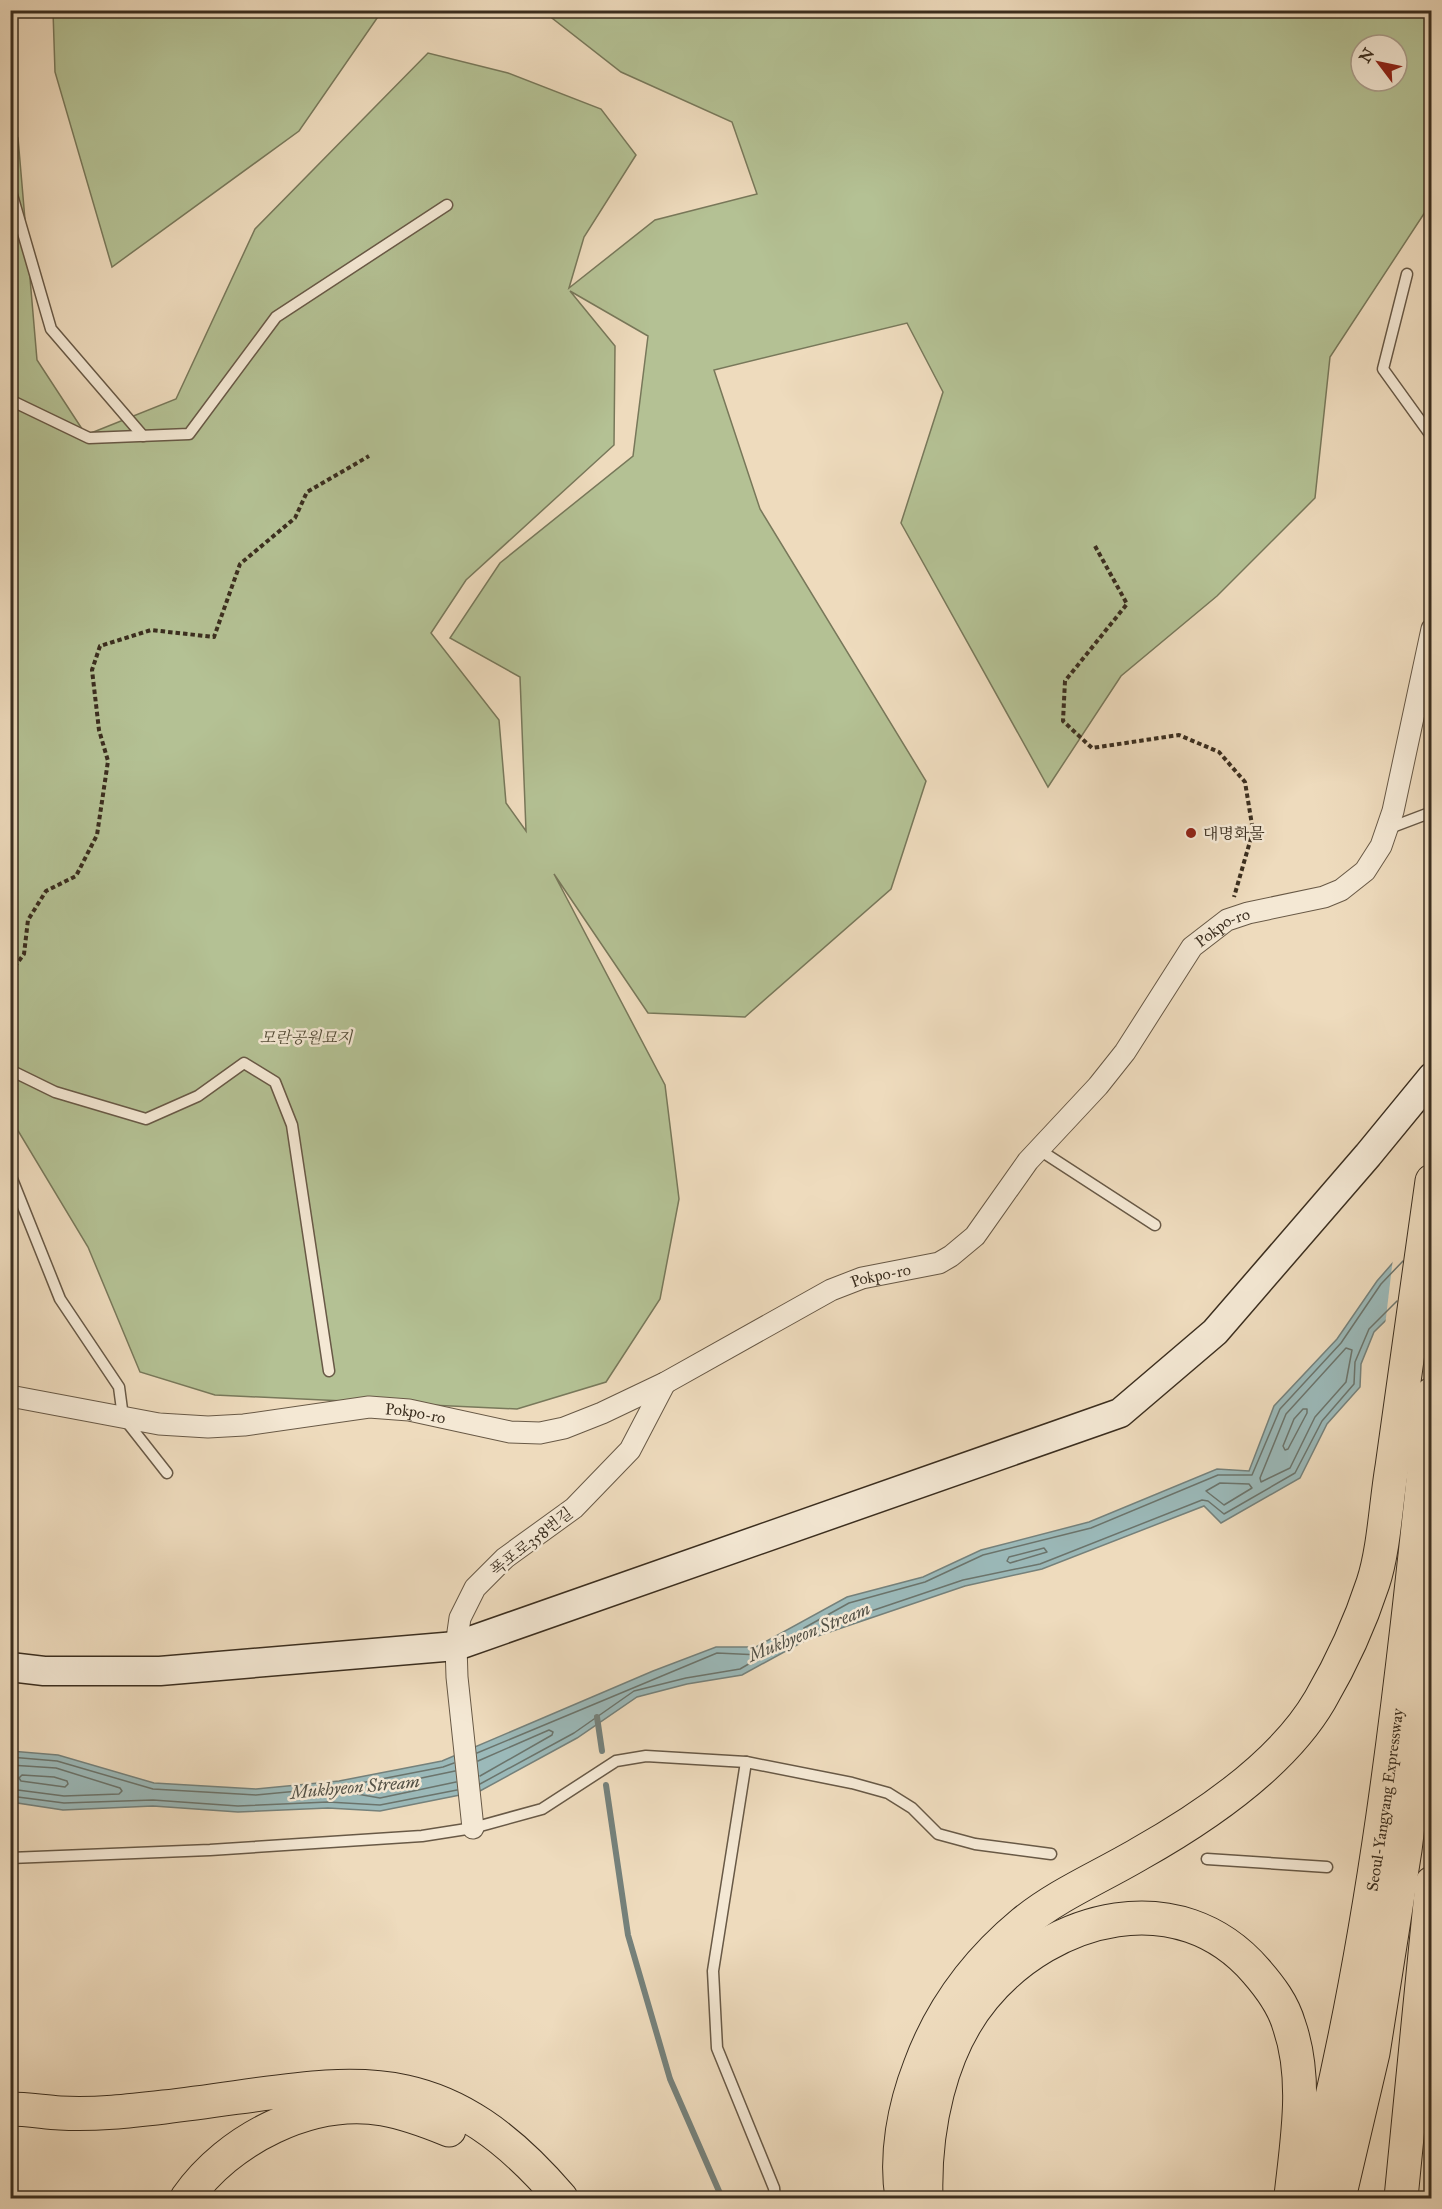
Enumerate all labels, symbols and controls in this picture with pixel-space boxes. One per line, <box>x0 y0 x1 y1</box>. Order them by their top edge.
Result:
north arrow <box>1349 33 1409 93</box>
text: N <box>1355 44 1379 66</box>
place label: 대명화물 <box>1203 824 1265 843</box>
marker: 대명화물 <box>1184 826 1198 840</box>
street label: Pokpo-ro <box>1191 904 1252 951</box>
park label: 모란공원묘지 <box>260 1028 354 1047</box>
street label: Pokpo-ro <box>848 1260 912 1292</box>
street label: Pokpo-ro <box>385 1399 448 1428</box>
street label: 폭포로358번길 <box>486 1503 576 1580</box>
water label: Mukhyeon Stream <box>743 1597 874 1667</box>
street label: Seoul-Yangyang Expressway <box>1363 1707 1407 1893</box>
water label: Mukhyeon Stream <box>287 1770 421 1804</box>

